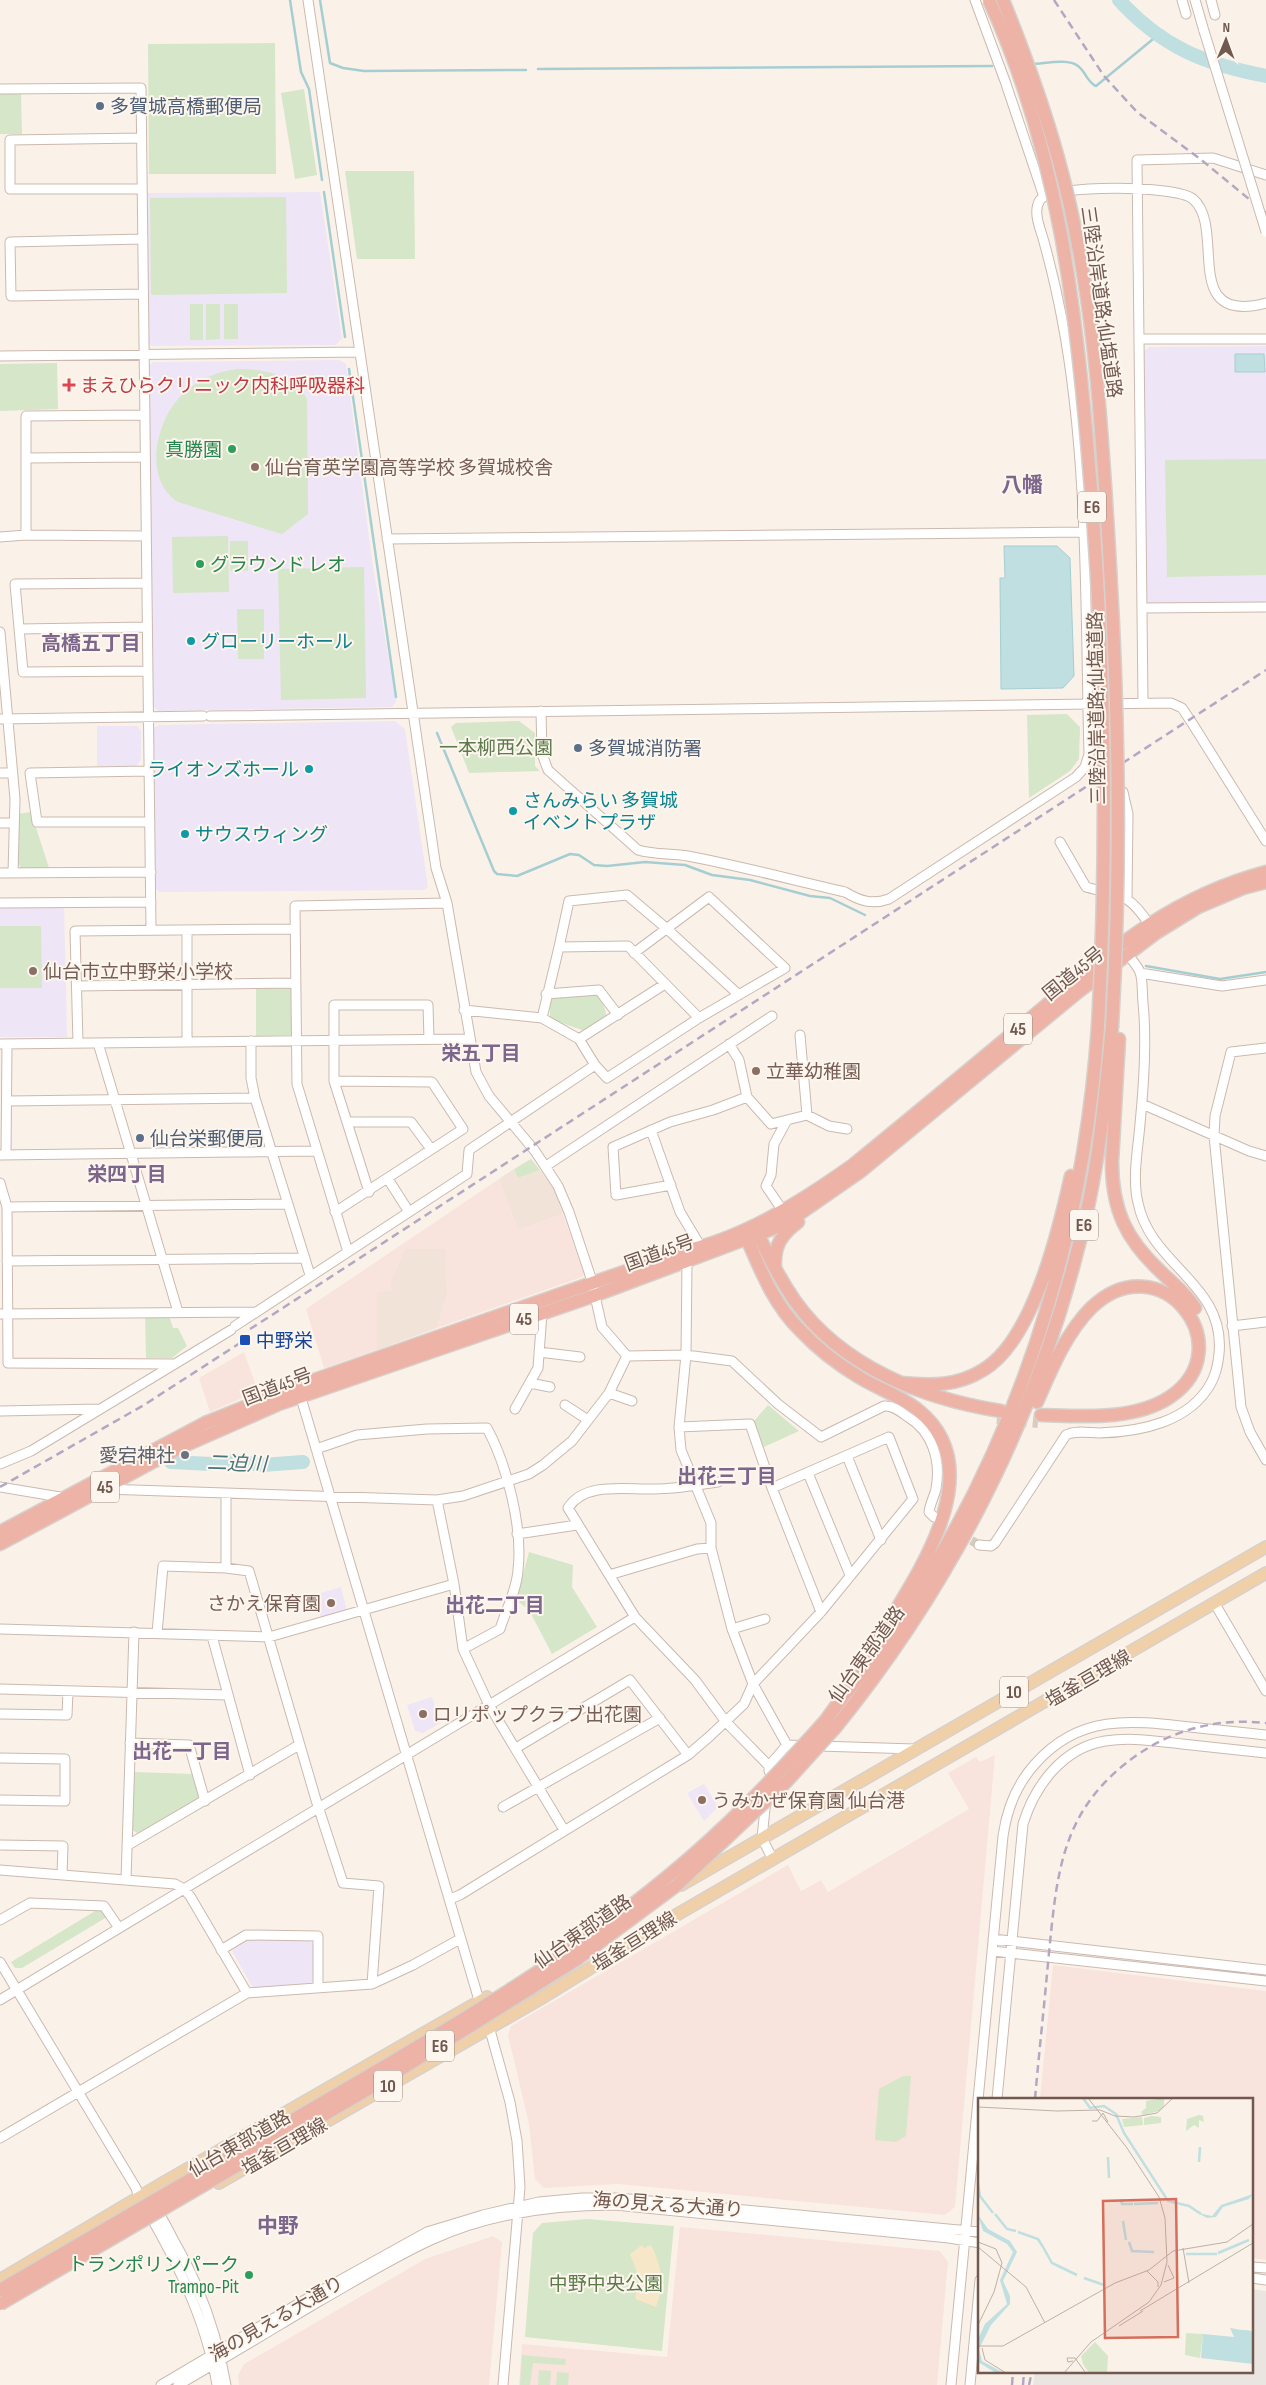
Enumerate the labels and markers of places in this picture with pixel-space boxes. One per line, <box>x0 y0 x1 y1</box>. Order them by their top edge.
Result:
place label: 多賀城高橋郵便局 <box>110 96 262 119</box>
marker: 多賀城高橋郵便局 <box>94 100 106 112</box>
place label: まえひらクリニック内科呼吸器科 <box>80 375 365 398</box>
marker: まえひらクリニック内科呼吸器科 <box>62 378 76 392</box>
place label: 真勝園 <box>165 439 222 462</box>
marker: 真勝園 <box>226 443 238 455</box>
place label: 仙台育英学園高等学校 多賀城校舎 <box>265 457 553 480</box>
marker: 仙台育英学園高等学校 多賀城校舎 <box>249 461 261 473</box>
place label: グラウンド レオ <box>210 554 346 577</box>
marker: グラウンド レオ <box>194 558 206 570</box>
place label: グローリーホール <box>201 631 353 654</box>
marker: グローリーホール <box>185 635 197 647</box>
place label: 多賀城消防署 <box>588 738 702 761</box>
marker: 多賀城消防署 <box>572 742 584 754</box>
place label: ライオンズホール <box>147 759 299 782</box>
marker: ライオンズホール <box>303 763 315 775</box>
place label: さんみらい 多賀城 イベントプラザ <box>523 790 678 835</box>
marker: さんみらい 多賀城 イベントプラザ <box>507 805 519 817</box>
place label: サウスウィング <box>195 824 328 847</box>
marker: サウスウィング <box>179 828 191 840</box>
place label: 仙台市立中野栄小学校 <box>43 961 233 984</box>
marker: 仙台市立中野栄小学校 <box>27 965 39 977</box>
place label: 立華幼稚園 <box>766 1061 861 1084</box>
marker: 立華幼稚園 <box>750 1065 762 1077</box>
place label: 仙台栄郵便局 <box>150 1128 264 1151</box>
marker: 仙台栄郵便局 <box>134 1132 146 1144</box>
place label: 中野栄 <box>256 1330 313 1353</box>
marker: 中野栄 <box>238 1333 252 1347</box>
place label: 愛宕神社 <box>99 1445 175 1468</box>
marker: 愛宕神社 <box>179 1449 191 1461</box>
place label: さかえ保育園 <box>207 1593 321 1616</box>
marker: さかえ保育園 <box>325 1597 337 1609</box>
place label: ロリポップクラブ出花園 <box>433 1704 642 1727</box>
marker: ロリポップクラブ出花園 <box>417 1708 429 1720</box>
place label: うみかぜ保育園 仙台港 <box>712 1790 905 1813</box>
marker: うみかぜ保育園 仙台港 <box>696 1794 708 1806</box>
place label: トランポリンパーク Trampo-Pit <box>68 2254 239 2299</box>
marker: トランポリンパーク Trampo-Pit <box>243 2269 255 2281</box>

